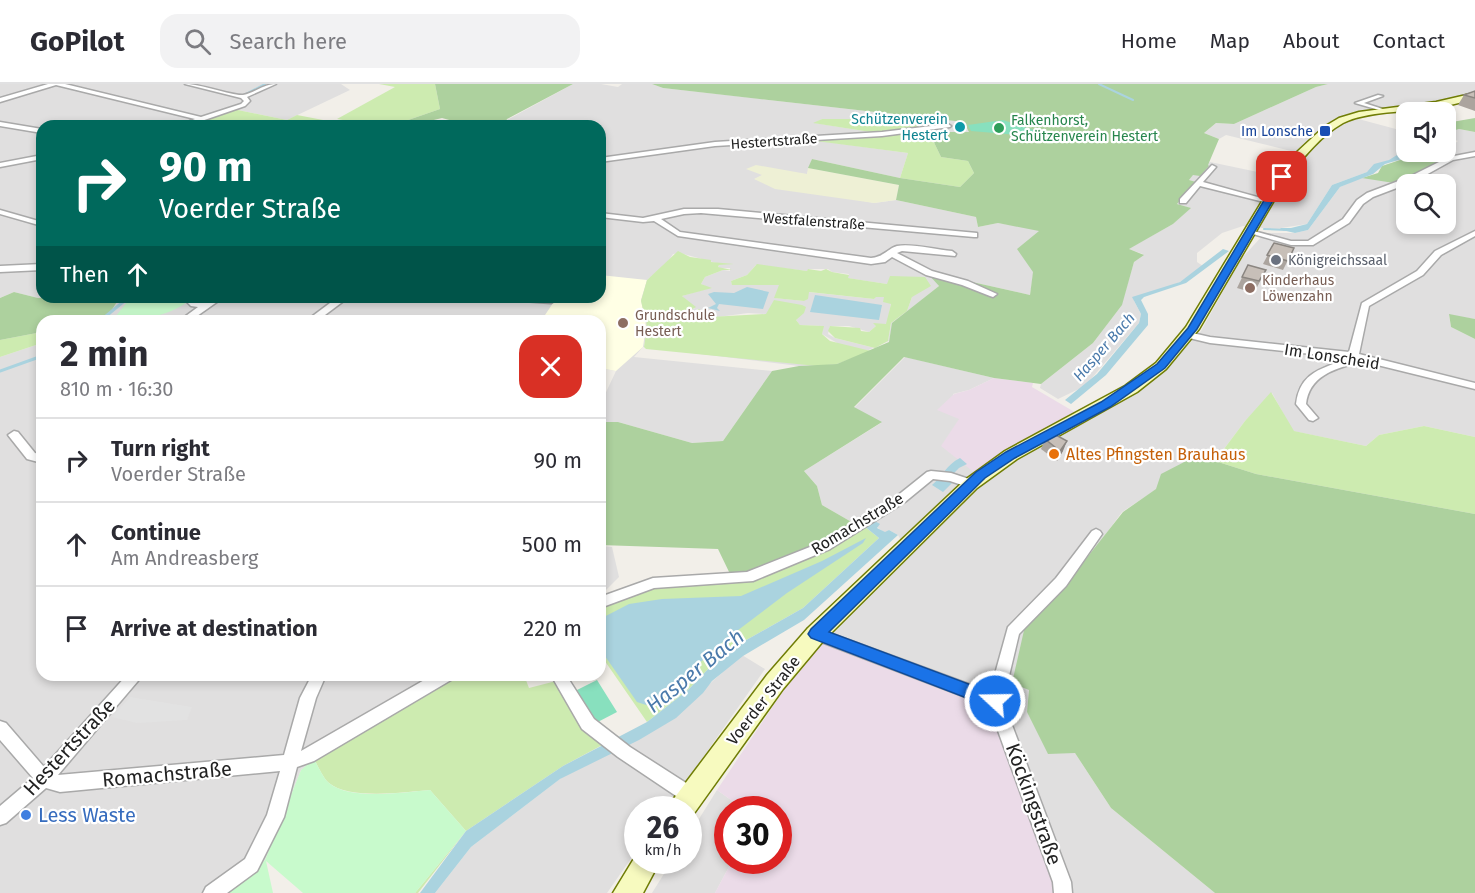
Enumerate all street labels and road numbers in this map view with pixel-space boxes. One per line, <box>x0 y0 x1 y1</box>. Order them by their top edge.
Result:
street label: Hestertstraße <box>730 130 818 153</box>
street label: Westfalenstraße <box>762 209 866 234</box>
street label: Im Lonscheid <box>1283 340 1381 373</box>
street label: Romachstraße <box>808 488 907 558</box>
street label: Voerder Straße <box>723 652 804 749</box>
street label: Hestertstraße <box>18 694 120 800</box>
street label: Köckingstraße <box>1001 740 1067 868</box>
street label: Romachstraße <box>101 756 233 792</box>

